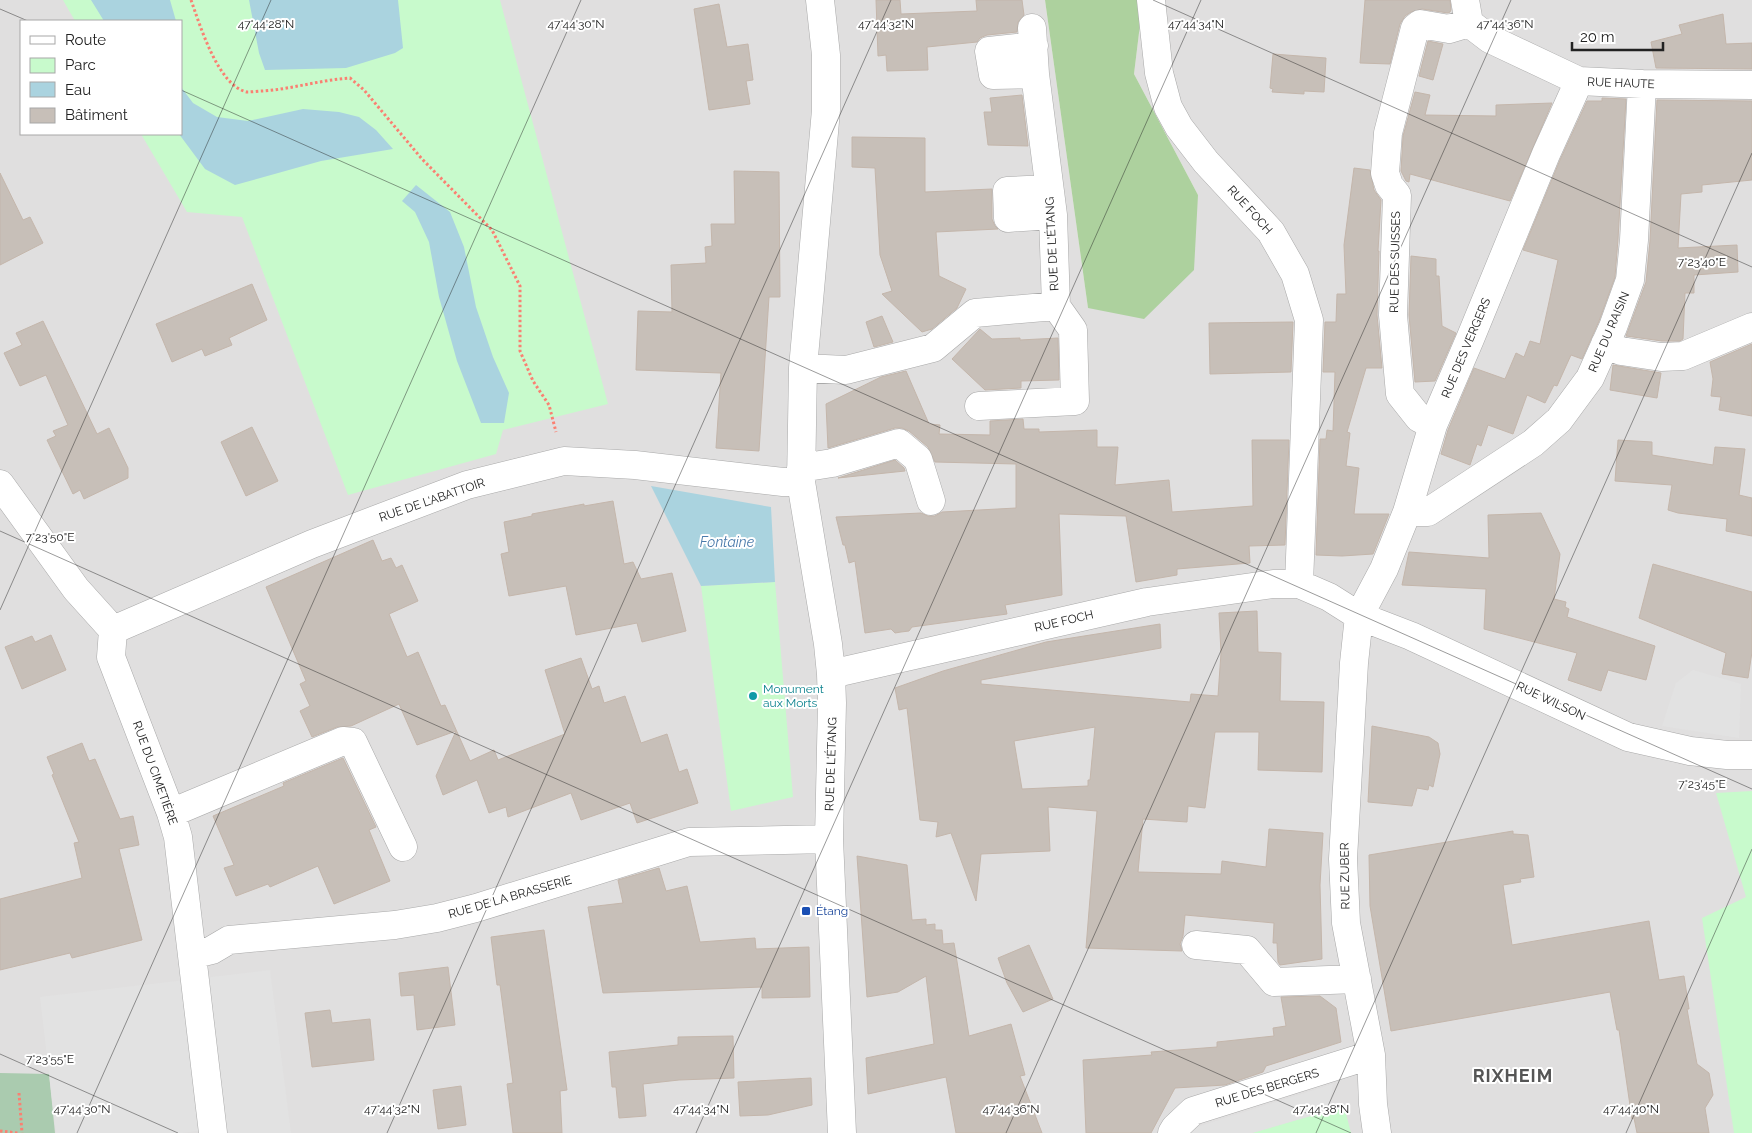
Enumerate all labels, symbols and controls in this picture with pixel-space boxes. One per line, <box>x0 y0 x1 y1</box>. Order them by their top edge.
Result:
text: 47°44'28"N <box>238 17 294 31</box>
text: 47°44'30"N <box>548 17 604 31</box>
text: 47°44'32"N <box>858 17 914 31</box>
text: 47°44'34"N <box>1168 17 1224 31</box>
text: 47°44'36"N <box>1477 17 1533 31</box>
legend <box>20 20 182 135</box>
scale bar <box>1572 20 1663 52</box>
text: 20 m <box>1580 28 1615 46</box>
text: Route <box>65 31 106 49</box>
text: Parc <box>65 56 96 74</box>
street label: RUE HAUTE <box>1587 75 1655 91</box>
text: Eau <box>65 81 91 99</box>
text: Bâtiment <box>65 106 128 124</box>
street label: RUE FOCH <box>1225 183 1275 237</box>
street label: RUE DE L'ÉTANG <box>1043 197 1061 291</box>
street label: RUE DES SUISSES <box>1387 211 1403 313</box>
text: 7°23'40"E <box>1678 255 1726 269</box>
street label: RUE DU RAISIN <box>1586 290 1632 374</box>
street label: RUE DES VERGERS <box>1439 296 1493 400</box>
street label: RUE DE L'ABATTOIR <box>377 475 487 525</box>
text: 7°23'50"E <box>26 530 74 544</box>
water label: Fontaine <box>700 534 755 550</box>
street label: RUE FOCH <box>1033 607 1095 635</box>
street label: RUE WILSON <box>1514 679 1588 723</box>
place label: Monument aux Morts <box>763 682 824 710</box>
marker: Monument aux Morts <box>747 690 759 702</box>
street label: RUE DE L'ÉTANG <box>822 717 840 811</box>
street label: RUE DU CIMETIÈRE <box>130 719 180 827</box>
text: 7°23'45"E <box>1678 777 1726 791</box>
street label: RUE ZUBER <box>1337 842 1353 910</box>
street label: RUE DE LA BRASSERIE <box>447 873 573 921</box>
place label: Étang <box>816 904 848 918</box>
marker: Étang <box>800 905 812 917</box>
text: 7°23'55"E <box>26 1052 74 1066</box>
district label: RIXHEIM <box>1473 1065 1553 1086</box>
street label: RUE DES BERGERS <box>1213 1066 1321 1110</box>
text: 47°44'30"N <box>54 1102 110 1116</box>
text: 47°44'32"N <box>364 1102 420 1116</box>
text: 47°44'34"N <box>673 1102 729 1116</box>
text: 47°44'36"N <box>983 1102 1039 1116</box>
text: 47°44'38"N <box>1293 1102 1349 1116</box>
text: 47°44'40"N <box>1603 1102 1659 1116</box>

